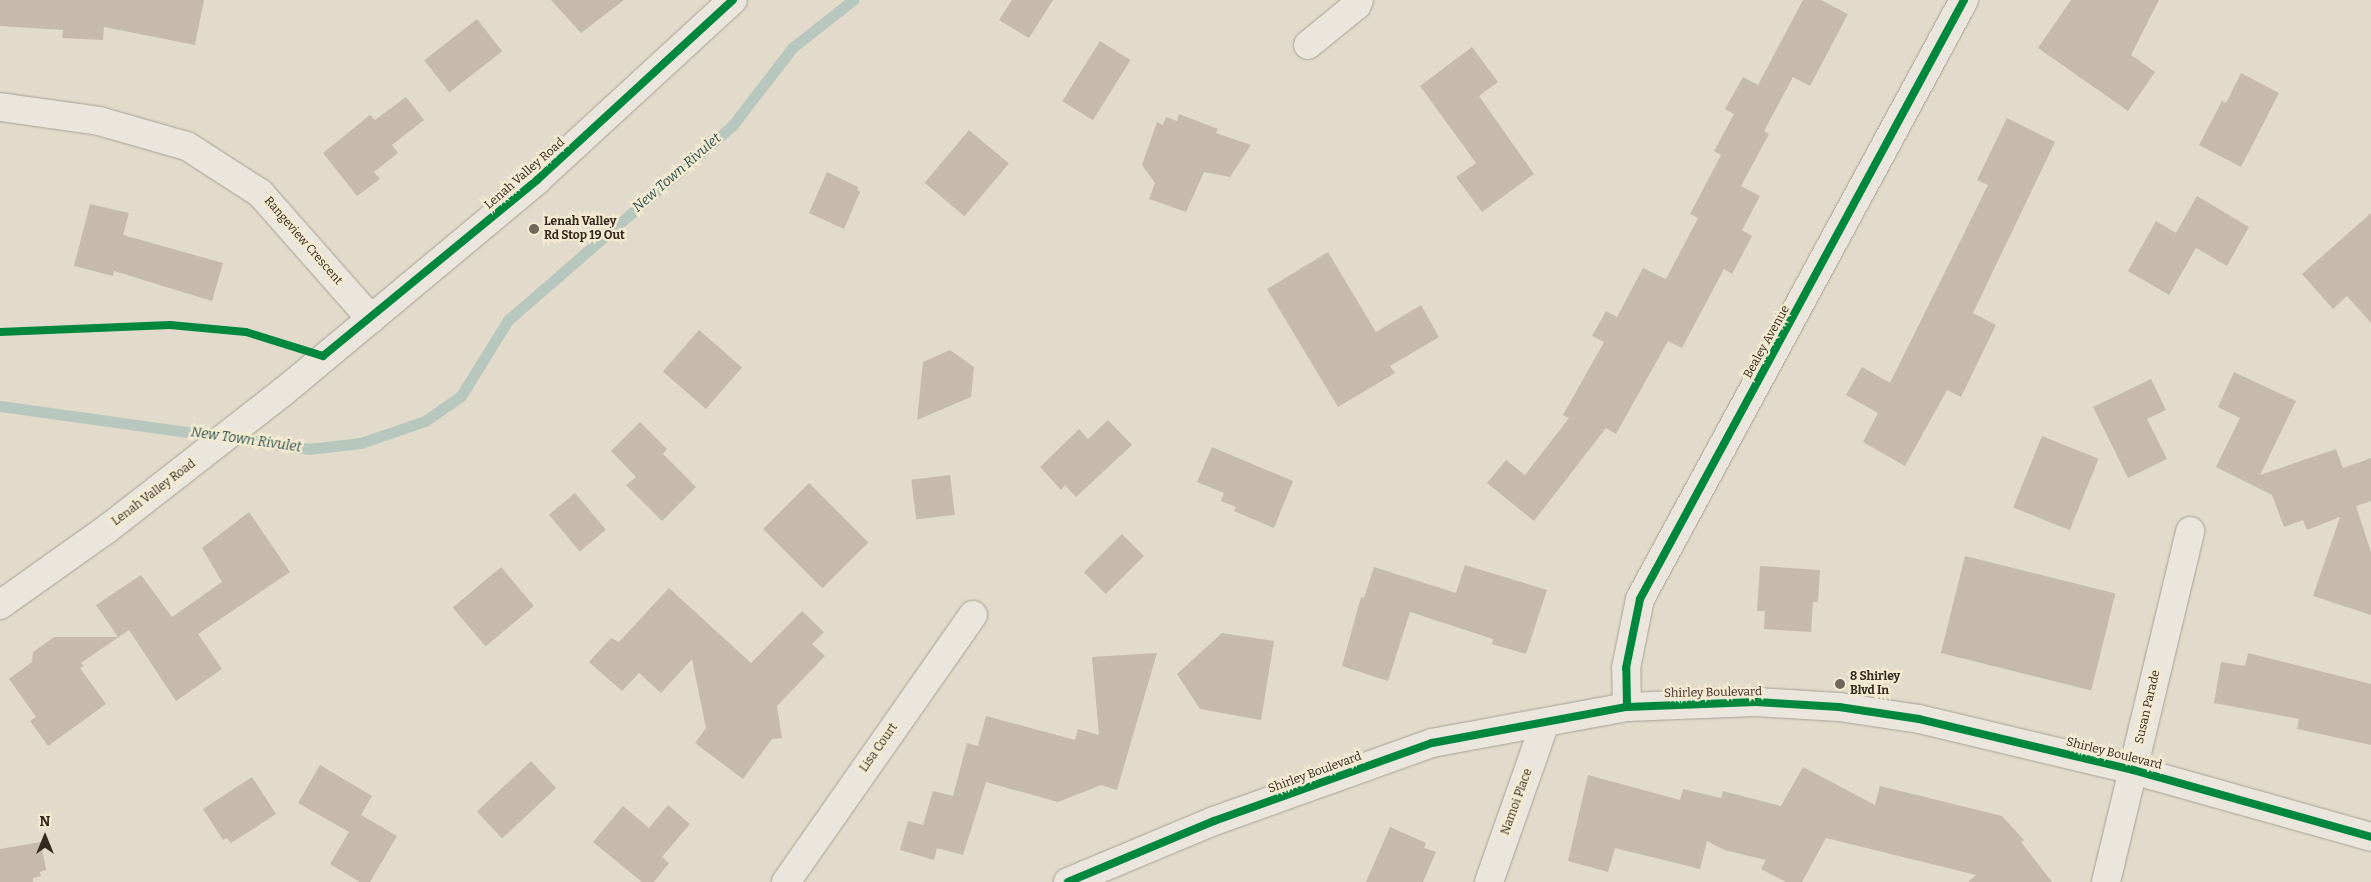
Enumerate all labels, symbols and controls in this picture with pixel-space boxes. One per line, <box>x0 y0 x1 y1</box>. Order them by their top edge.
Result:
water label: New Town Rivulet <box>629 130 725 216</box>
street label: Lenah Valley Road <box>482 135 568 213</box>
street label: Rangeview Crescent <box>261 194 345 288</box>
place label: Lenah Valley Rd Stop 19 Out <box>544 215 625 243</box>
marker: Lenah Valley Rd Stop 19 Out <box>528 223 540 235</box>
street label: Bealey Avenue <box>1741 303 1793 381</box>
water label: New Town Rivulet <box>190 424 302 456</box>
street label: Lenah Valley Road <box>109 457 199 529</box>
street label: Susan Parade <box>2133 669 2163 745</box>
place label: 8 Shirley Blvd In <box>1850 670 1900 698</box>
marker: 8 Shirley Blvd In <box>1834 678 1846 690</box>
street label: Shirley Boulevard <box>1664 685 1762 701</box>
street label: Lisa Court <box>857 721 901 775</box>
street label: Shirley Boulevard <box>2065 735 2163 773</box>
street label: Shirley Boulevard <box>1266 749 1364 797</box>
street label: Namoi Place <box>1498 767 1536 837</box>
north arrow <box>20 812 70 862</box>
text: N <box>40 813 50 830</box>

